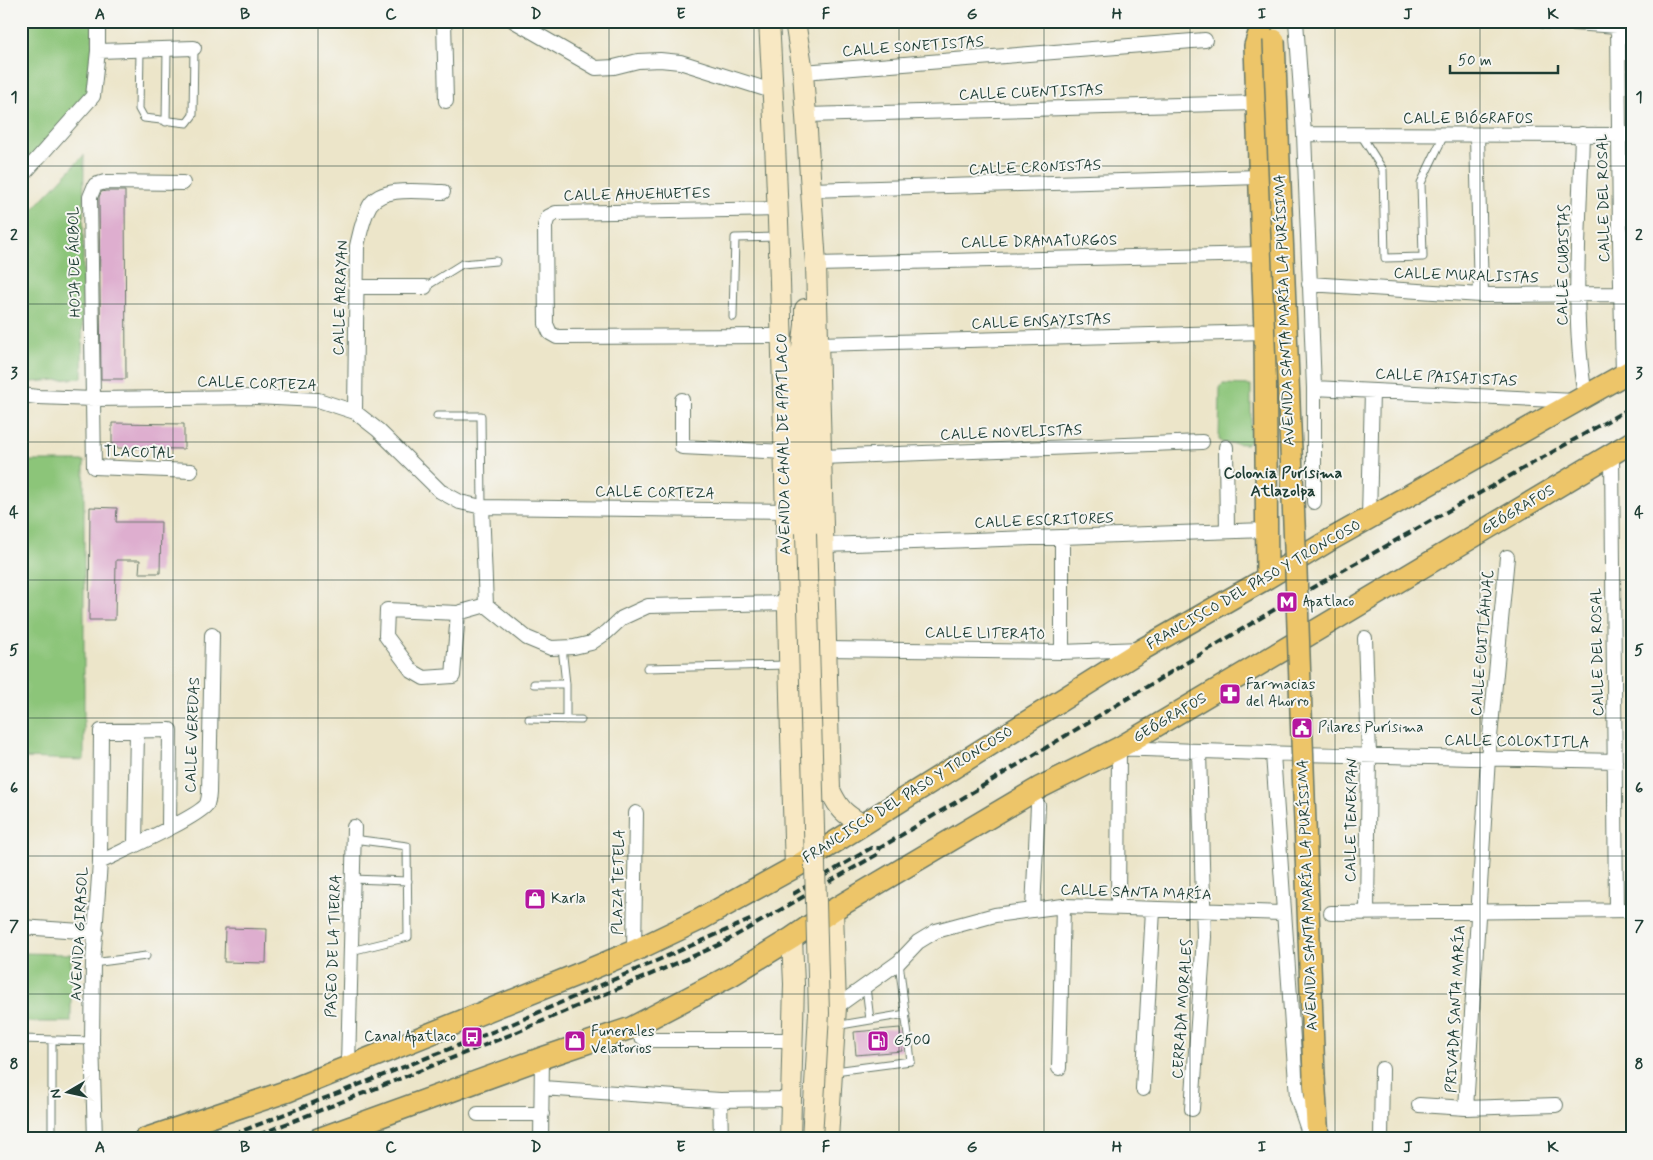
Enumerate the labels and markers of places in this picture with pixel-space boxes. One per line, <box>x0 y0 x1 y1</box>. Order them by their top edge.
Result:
metro station icon: Apatlaco <box>1275 590 1299 614</box>
place label: Apatlaco <box>1303 592 1355 613</box>
place label: Farmacias del Ahorro <box>1246 675 1316 712</box>
pharmacy icon: Farmacias del Ahorro <box>1218 682 1242 706</box>
public building icon: Pilares Purísima <box>1290 716 1314 740</box>
place label: Pilares Purísima <box>1318 718 1424 738</box>
shop icon: Karla <box>523 887 547 911</box>
place label: Karla <box>551 889 586 909</box>
place label: Funerales Velatorios <box>591 1022 655 1059</box>
bus stop icon: Canal Apatlaco <box>460 1025 484 1049</box>
place label: Canal Apatlaco <box>364 1027 456 1048</box>
shop icon: Funerales Velatorios <box>563 1029 587 1053</box>
fuel station icon: G500 <box>866 1029 890 1053</box>
place label: G500 <box>894 1031 931 1051</box>

